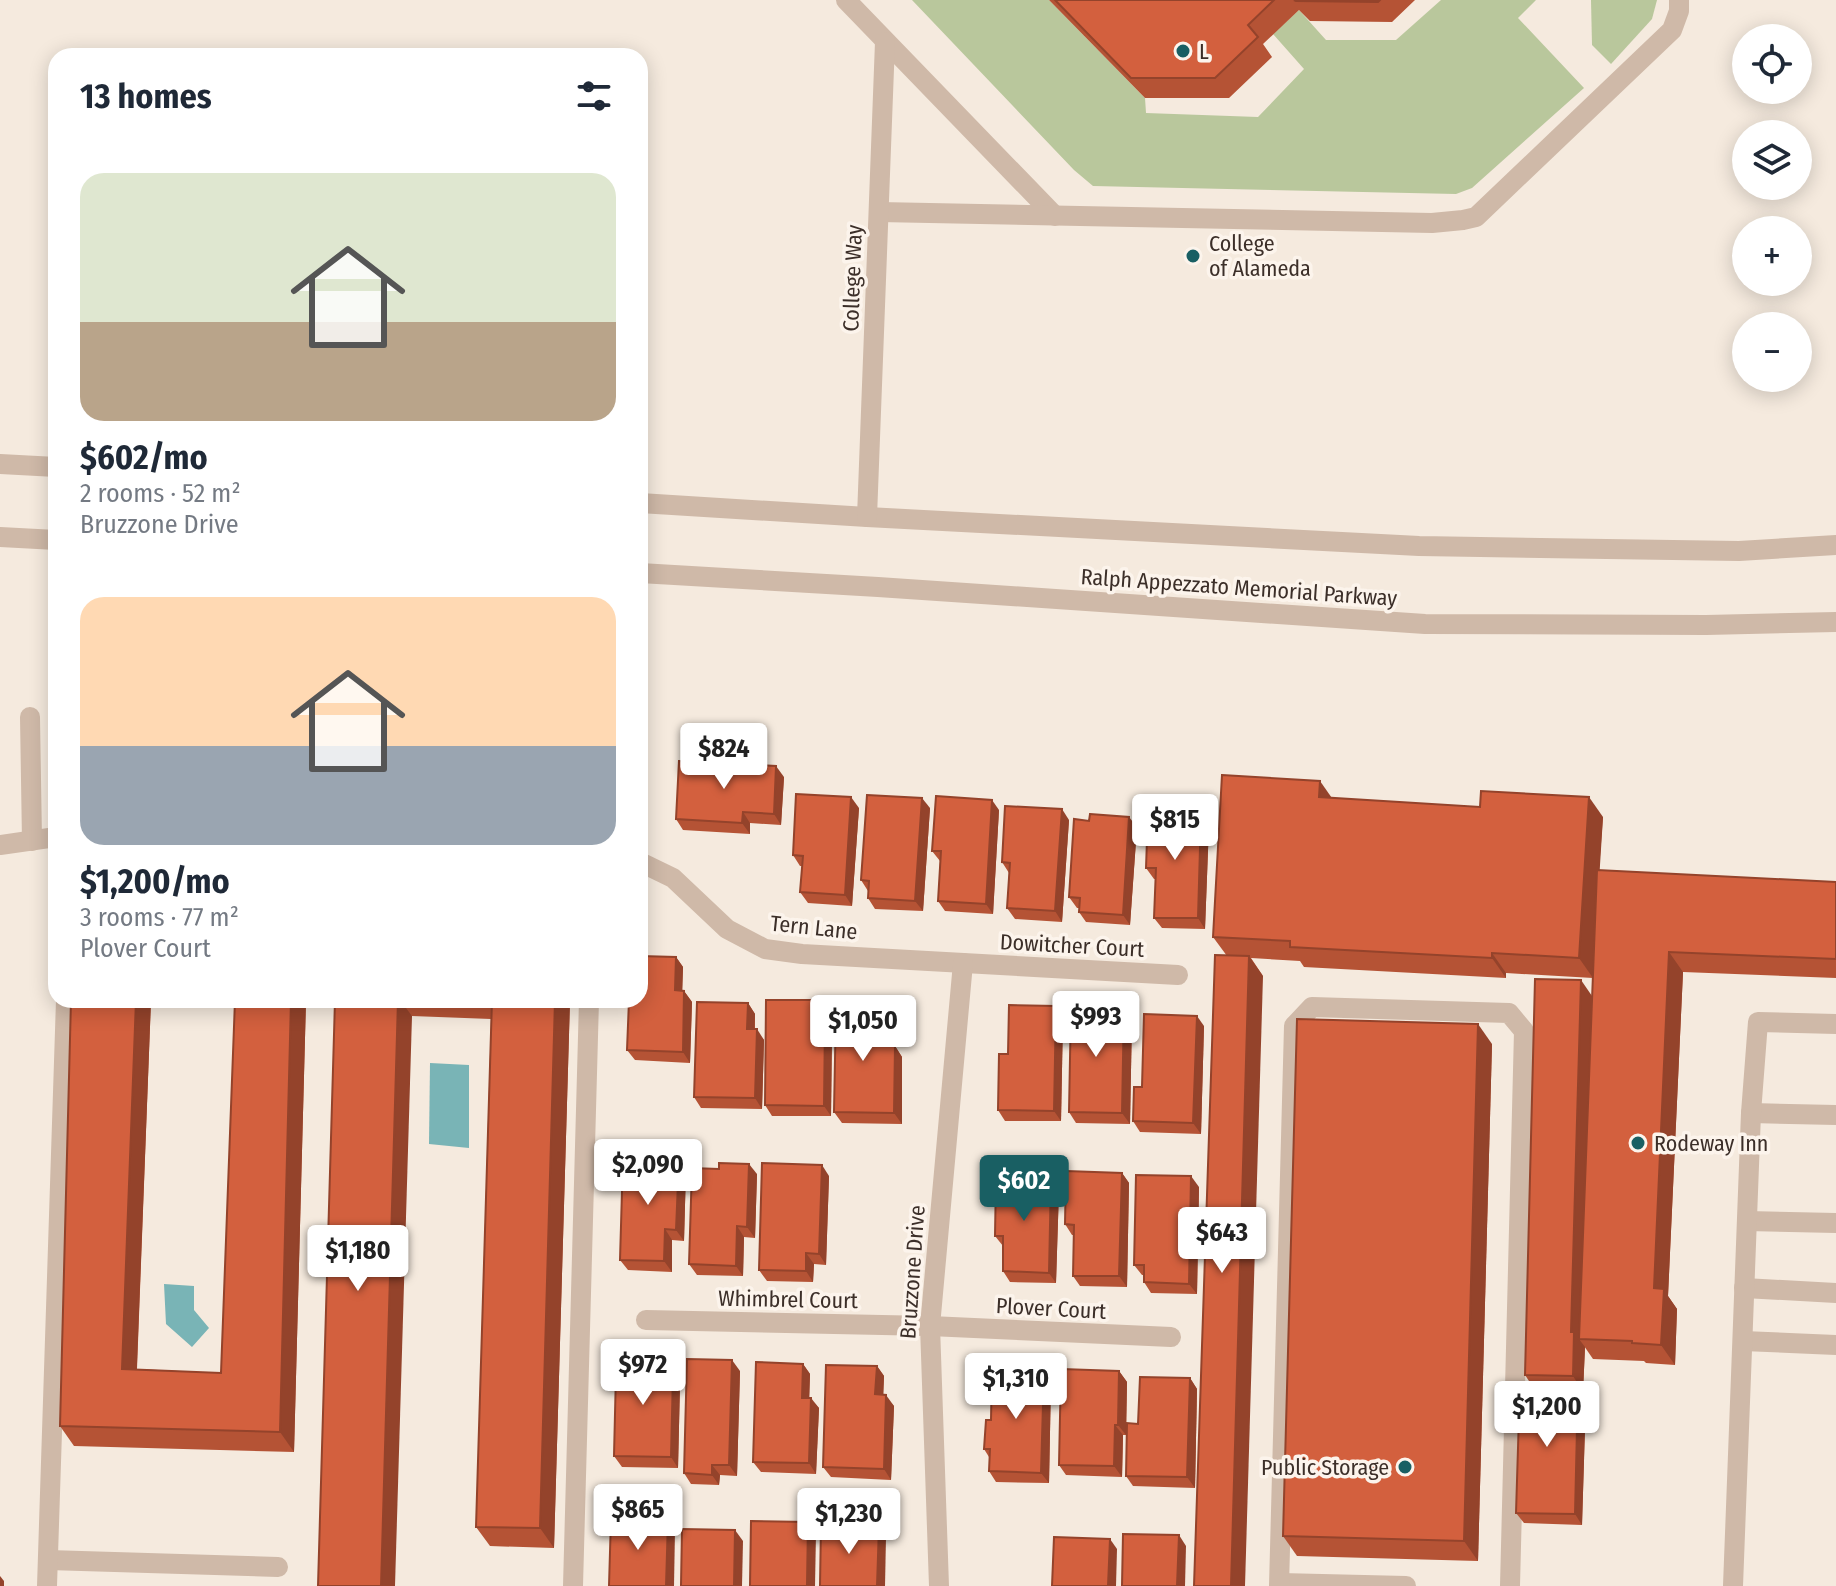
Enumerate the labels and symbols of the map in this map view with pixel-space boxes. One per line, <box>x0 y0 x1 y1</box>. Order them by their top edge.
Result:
place label: L <box>1199 38 1209 65</box>
marker: L <box>1174 42 1192 60</box>
street label: College Way <box>837 224 868 332</box>
place label: College of Alameda <box>1209 230 1311 282</box>
marker: College of Alameda <box>1184 247 1202 265</box>
street label: Ralph Appezzato Memorial Parkway <box>1080 563 1398 612</box>
pin: $824 <box>677 723 771 791</box>
pin: $815 <box>1128 794 1222 862</box>
street label: Tern Lane <box>769 910 859 945</box>
street label: Dowitcher Court <box>999 928 1146 963</box>
pin: $993 <box>1049 991 1143 1059</box>
pin: $1,050 <box>798 995 928 1063</box>
place label: Rodeway Inn <box>1654 1130 1768 1157</box>
marker: Rodeway Inn <box>1629 1134 1647 1152</box>
pin: $2,090 <box>583 1139 713 1207</box>
pin: $602 <box>977 1155 1071 1223</box>
street label: Bruzzone Drive <box>894 1204 931 1340</box>
pin: $643 <box>1175 1207 1269 1275</box>
pin: $1,180 <box>293 1225 423 1293</box>
street label: Whimbrel Court <box>718 1285 859 1314</box>
street label: Plover Court <box>995 1292 1108 1325</box>
pin: $972 <box>596 1339 690 1407</box>
pin: $1,310 <box>951 1353 1081 1421</box>
pin: $1,200 <box>1482 1381 1612 1449</box>
place label: Public Storage <box>1261 1454 1389 1481</box>
marker: Public Storage <box>1396 1458 1414 1476</box>
pin: $865 <box>591 1484 685 1552</box>
pin: $1,230 <box>784 1488 914 1556</box>

